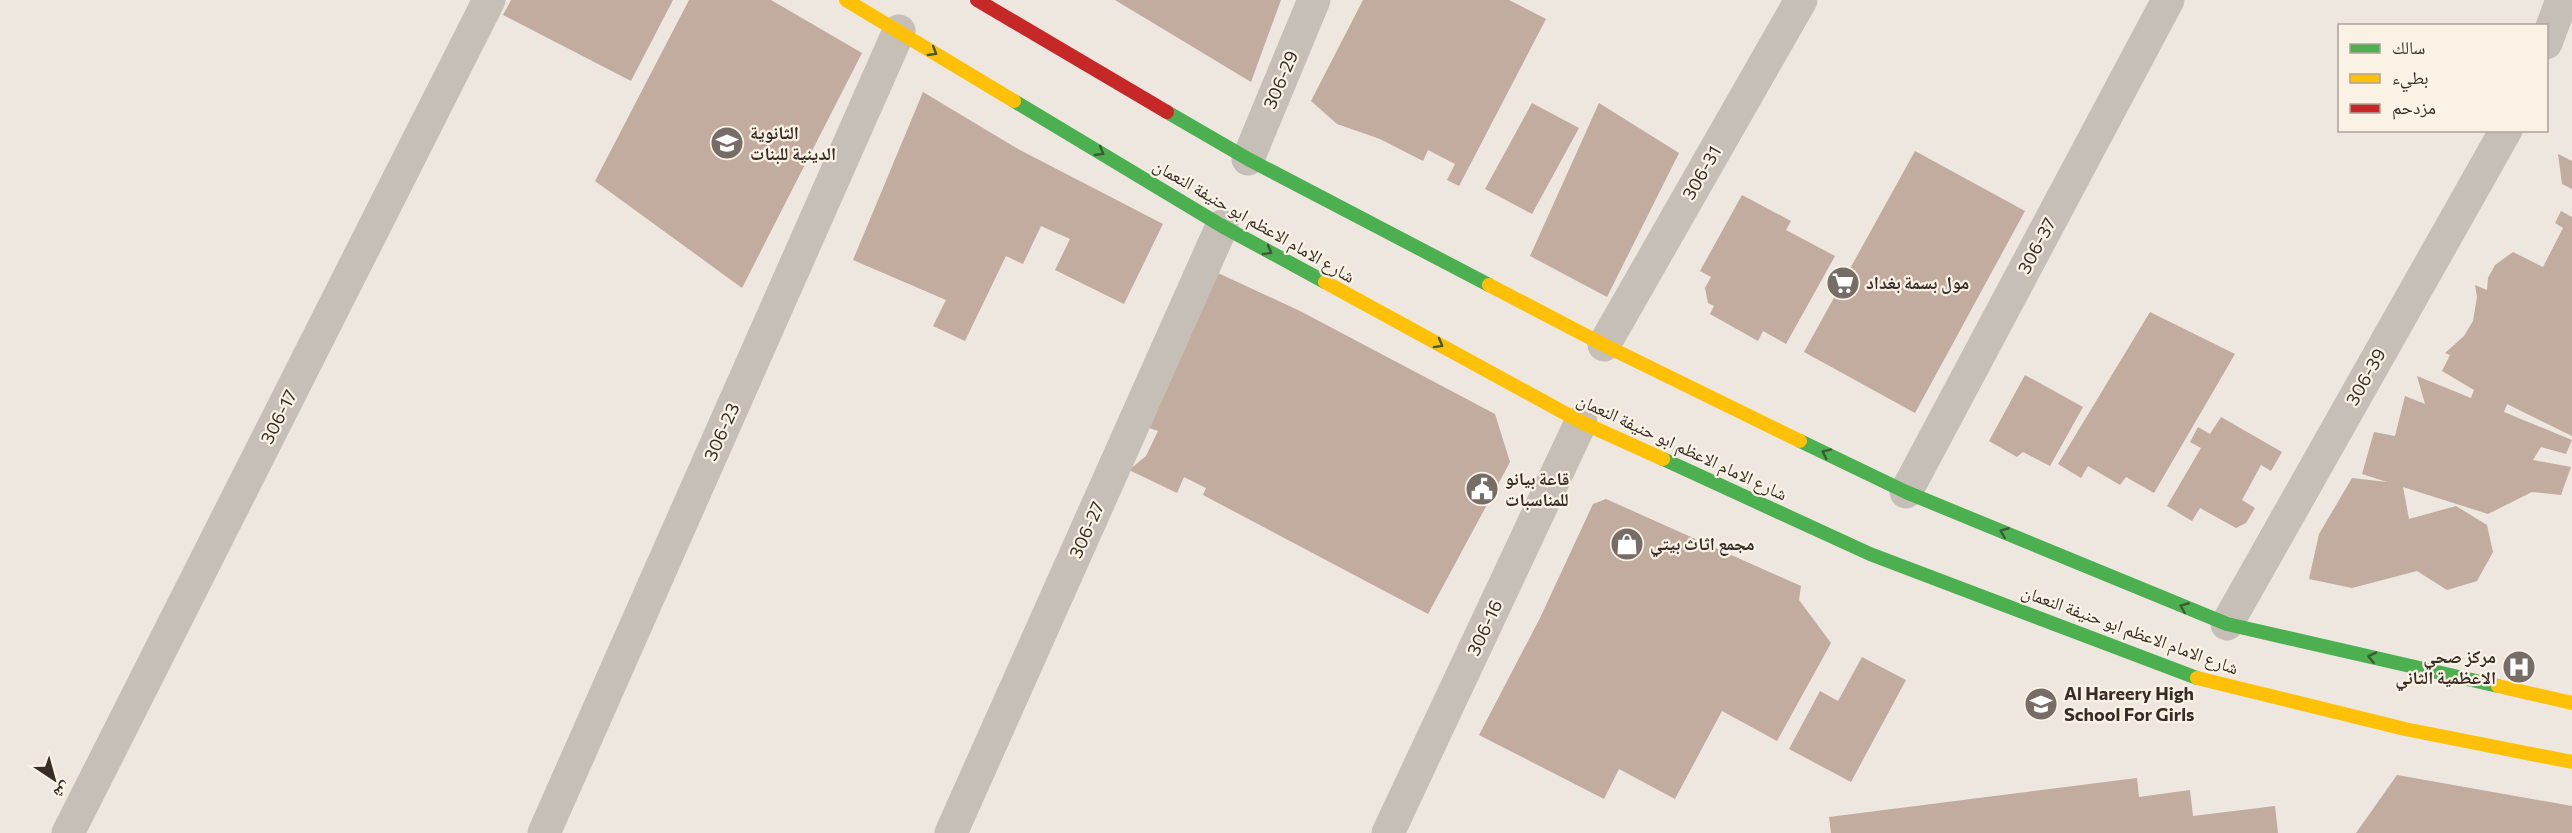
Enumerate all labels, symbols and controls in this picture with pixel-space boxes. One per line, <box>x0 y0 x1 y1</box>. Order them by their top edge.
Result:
legend <box>2338 24 2548 132</box>
text: سالك <box>2392 36 2425 58</box>
one-way arrow <box>927 44 937 56</box>
street label: 306-29 <box>1258 47 1302 112</box>
text: بطيء <box>2392 66 2429 93</box>
text: مزدحم <box>2392 96 2436 120</box>
place label: الثانوية الدينية للبنات <box>750 121 836 165</box>
school or university icon: الثانوية الدينية للبنات <box>709 125 745 161</box>
street label: 306-31 <box>1677 142 1725 203</box>
one-way arrow <box>1094 145 1104 157</box>
street label: شارع الامام الاعظم ابو حنيفة النعمان <box>1149 153 1359 289</box>
street label: 306-37 <box>2012 214 2060 277</box>
one-way arrow <box>1262 244 1272 255</box>
supermarket icon: مول بسمة بغداد <box>1825 265 1861 301</box>
place label: مول بسمة بغداد <box>1866 271 1969 294</box>
one-way arrow <box>1433 337 1443 348</box>
street label: 306-39 <box>2341 344 2390 409</box>
street label: 306-17 <box>255 386 301 447</box>
street label: شارع الامام الاعظم ابو حنيفة النعمان <box>1573 388 1791 506</box>
street label: 306-23 <box>699 399 743 464</box>
one-way arrow <box>1821 449 1832 461</box>
place label: قاعة بيانو للمناسبات <box>1505 467 1569 511</box>
public building icon: قاعة بيانو للمناسبات <box>1464 471 1500 507</box>
street label: 306-27 <box>1064 498 1108 561</box>
shop icon: مجمع اثاث بيتي <box>1609 526 1645 562</box>
one-way arrow <box>1999 527 2010 539</box>
place label: مجمع اثاث بيتي <box>1650 532 1755 558</box>
street label: شارع الامام الاعظم ابو حنيفة النعمان <box>2018 579 2242 681</box>
street label: 306-16 <box>1462 596 1507 659</box>
one-way arrow <box>2179 602 2190 614</box>
place label: مركز صحي الاعظمية الثاني <box>2395 645 2496 692</box>
hospital icon: مركز صحي الاعظمية الثاني <box>2501 649 2537 685</box>
one-way arrow <box>2367 652 2377 665</box>
place label: Al Hareery High School For Girls <box>2064 682 2194 725</box>
school or university icon: Al Hareery High School For Girls <box>2023 686 2059 722</box>
north arrow <box>24 749 84 809</box>
text: ش <box>50 778 76 804</box>

